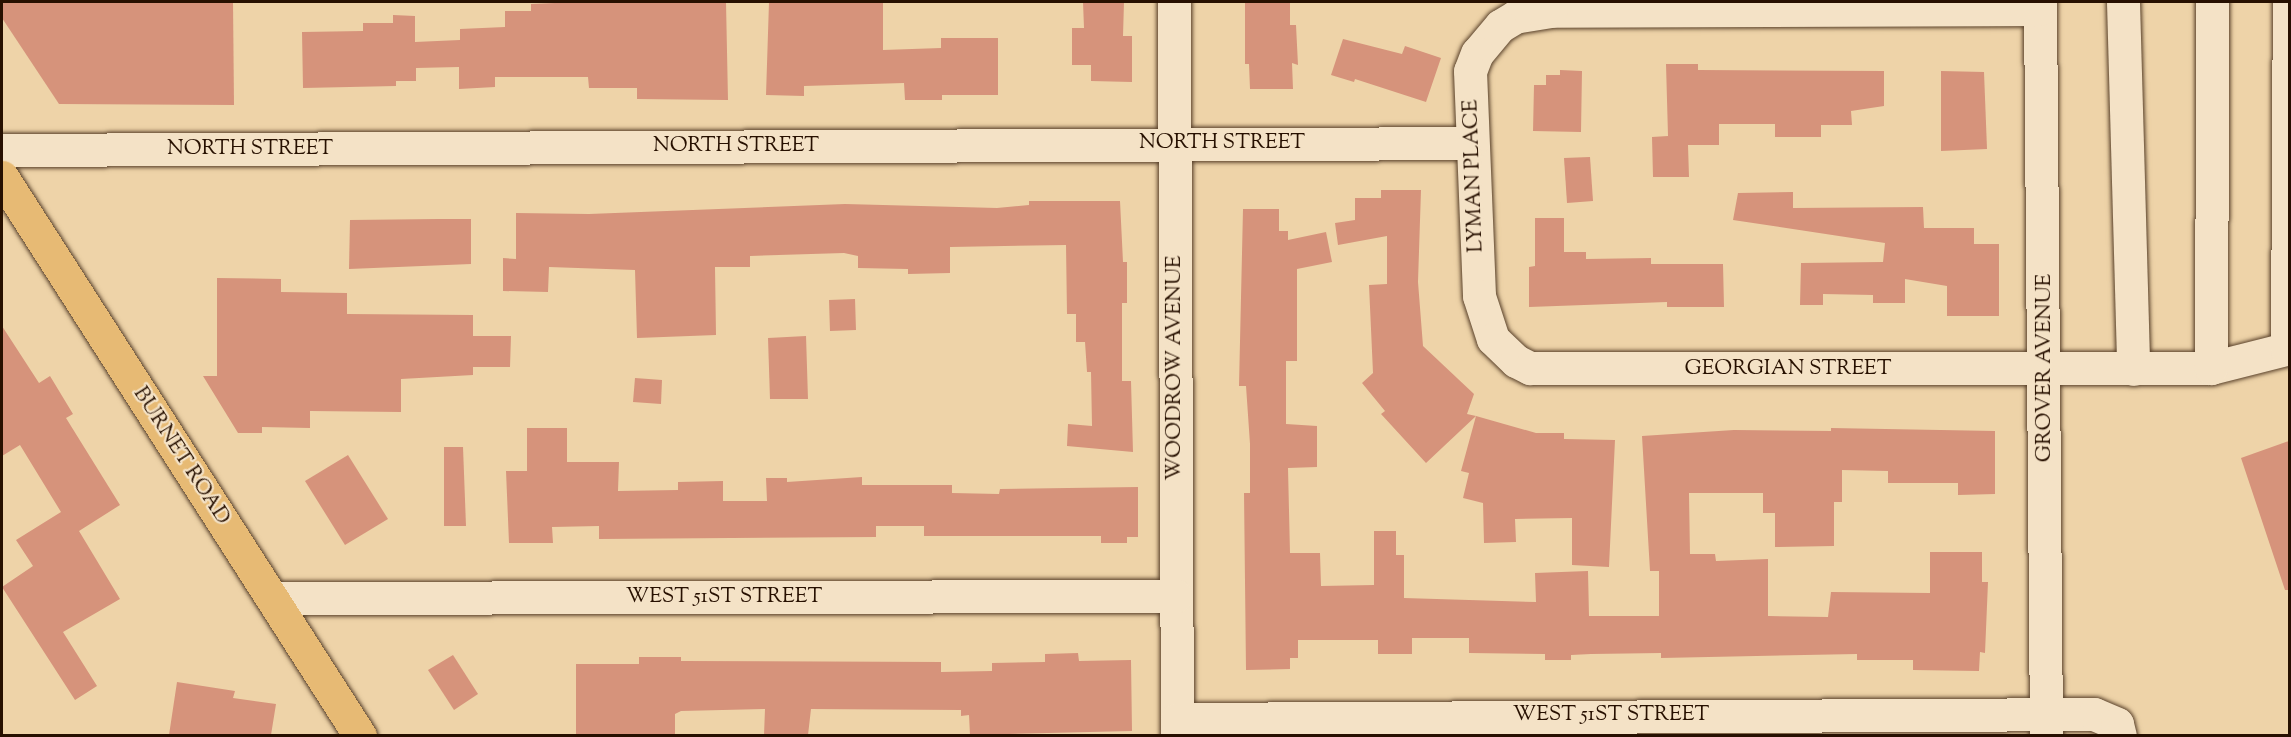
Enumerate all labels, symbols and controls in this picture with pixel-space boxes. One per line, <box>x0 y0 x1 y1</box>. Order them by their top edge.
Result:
street label: LYMAN PLACE <box>1459 99 1489 253</box>
street label: NORTH STREET <box>1139 130 1305 156</box>
street label: NORTH STREET <box>653 133 819 159</box>
street label: NORTH STREET <box>167 136 333 162</box>
street label: WOODROW AVENUE <box>1162 255 1188 481</box>
street label: GROVER AVENUE <box>2032 274 2058 462</box>
street label: GEORGIAN STREET <box>1684 356 1892 382</box>
street label: BURNET ROAD <box>127 382 235 530</box>
street label: WEST 51ST STREET <box>626 584 822 610</box>
street label: WEST 51ST STREET <box>1513 702 1709 728</box>

